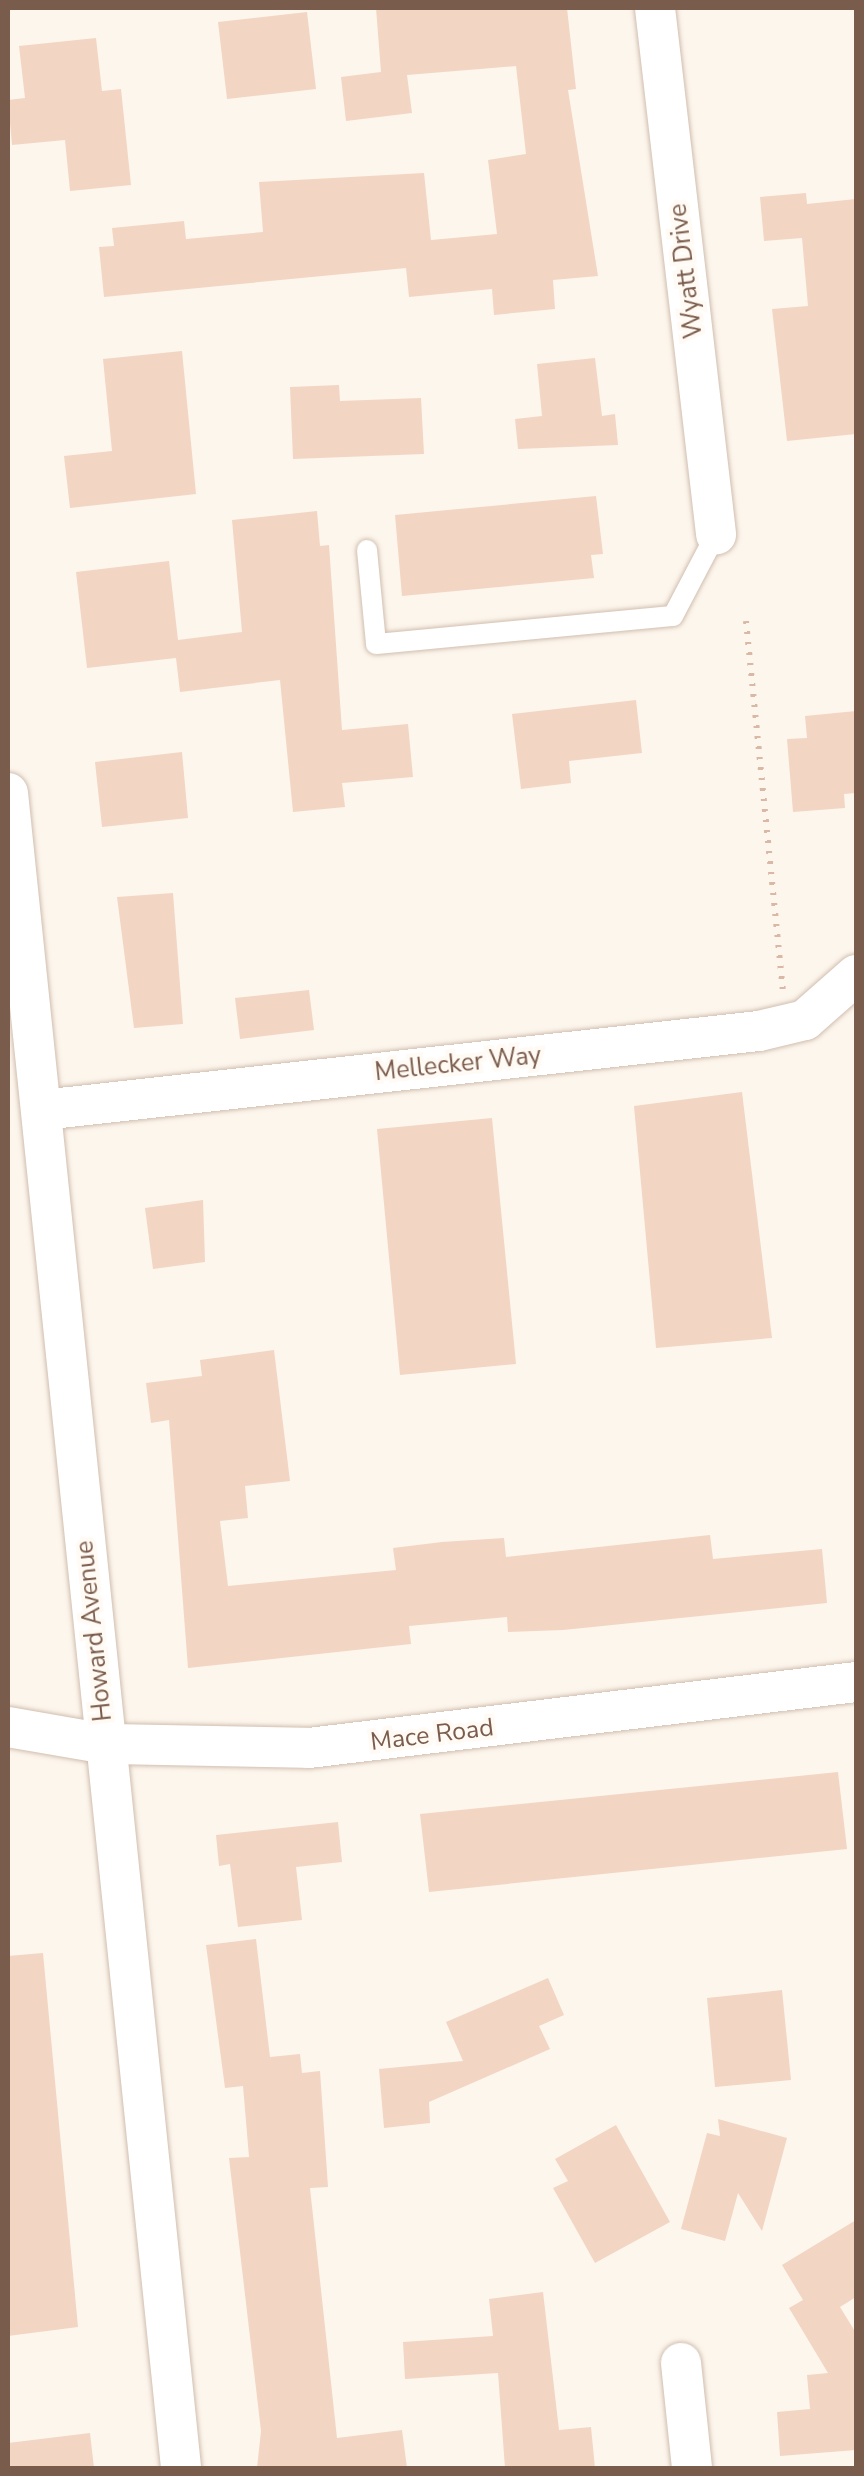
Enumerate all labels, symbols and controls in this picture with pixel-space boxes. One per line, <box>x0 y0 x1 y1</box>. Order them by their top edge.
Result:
street label: Wyatt Drive <box>663 202 709 340</box>
street label: Mellecker Way <box>373 1040 543 1088</box>
street label: Howard Avenue <box>70 1539 118 1723</box>
street label: Mace Road <box>369 1713 495 1757</box>

